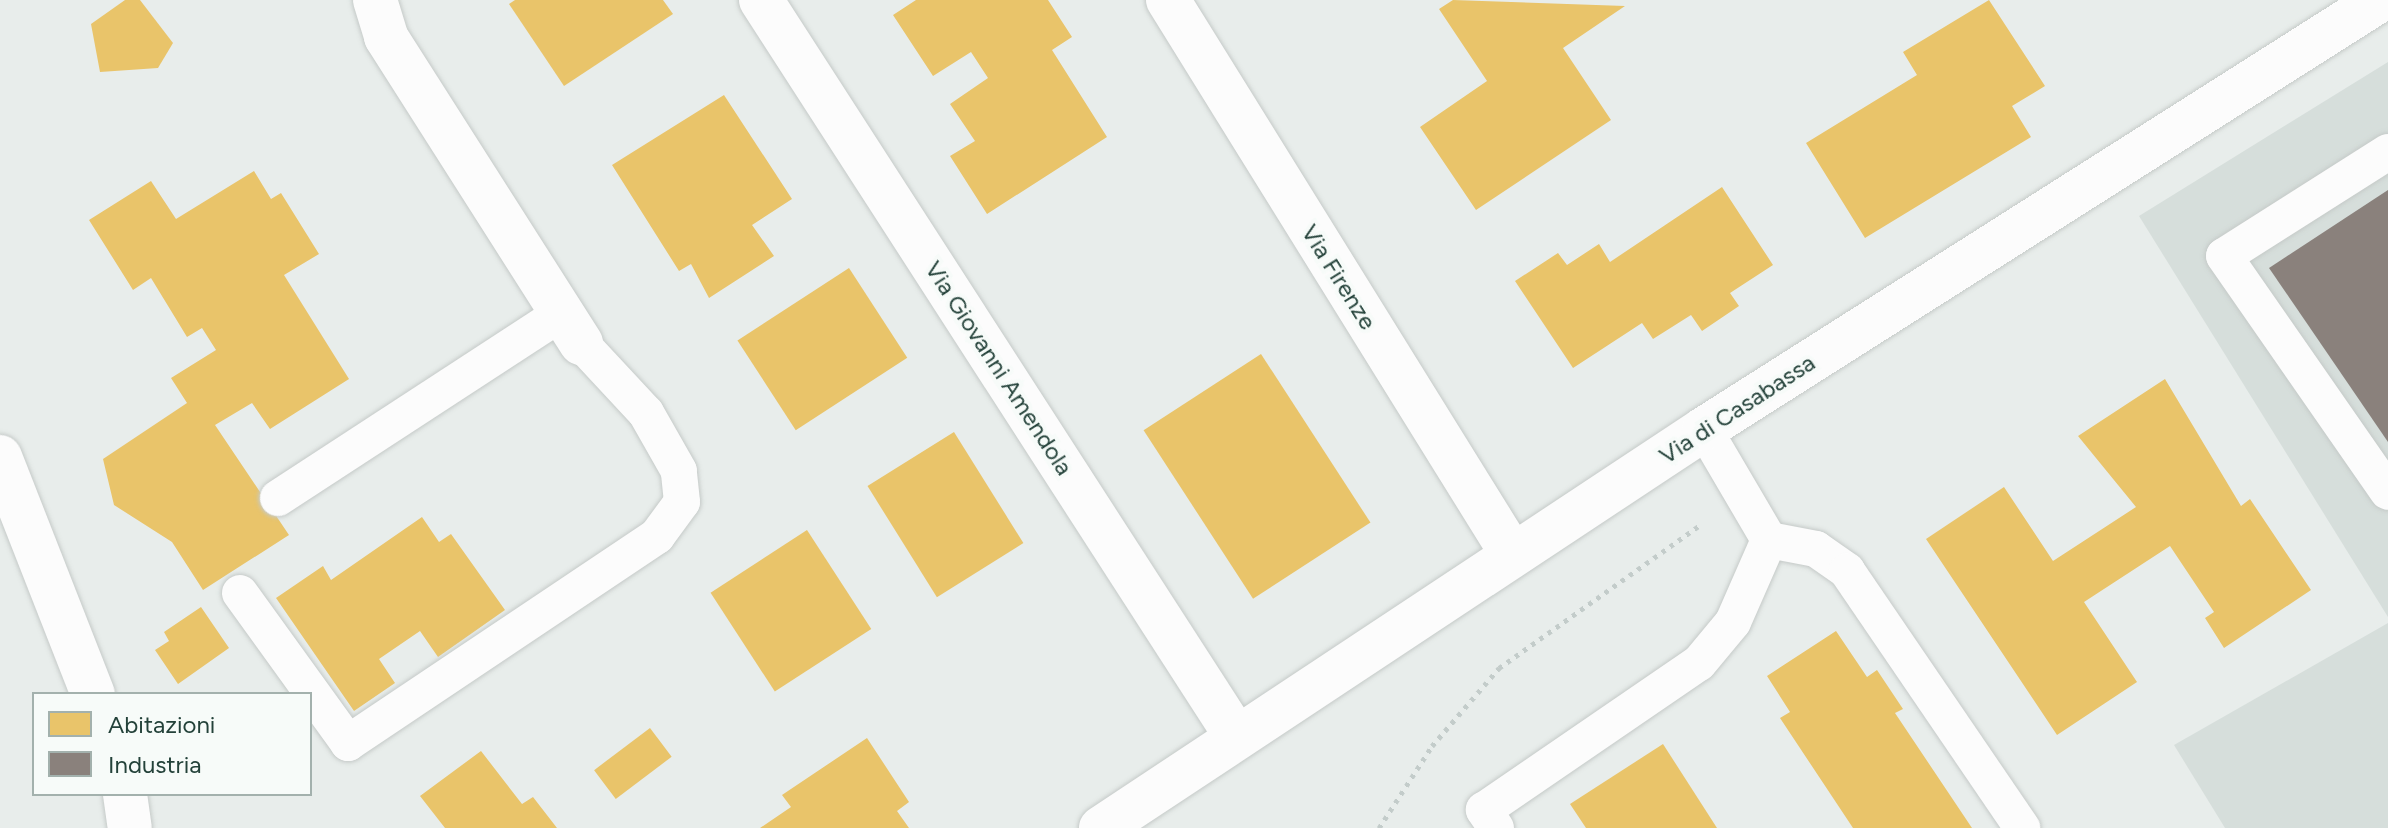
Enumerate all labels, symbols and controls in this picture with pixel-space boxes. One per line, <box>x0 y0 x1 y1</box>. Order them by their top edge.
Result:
street label: Via Firenze <box>1295 219 1383 335</box>
street label: Via Giovanni Amendola <box>919 256 1079 480</box>
street label: Via di Casabassa <box>1654 348 1820 470</box>
legend <box>32 692 312 796</box>
text: Abitazioni <box>108 710 215 739</box>
text: Industria <box>108 750 202 779</box>

